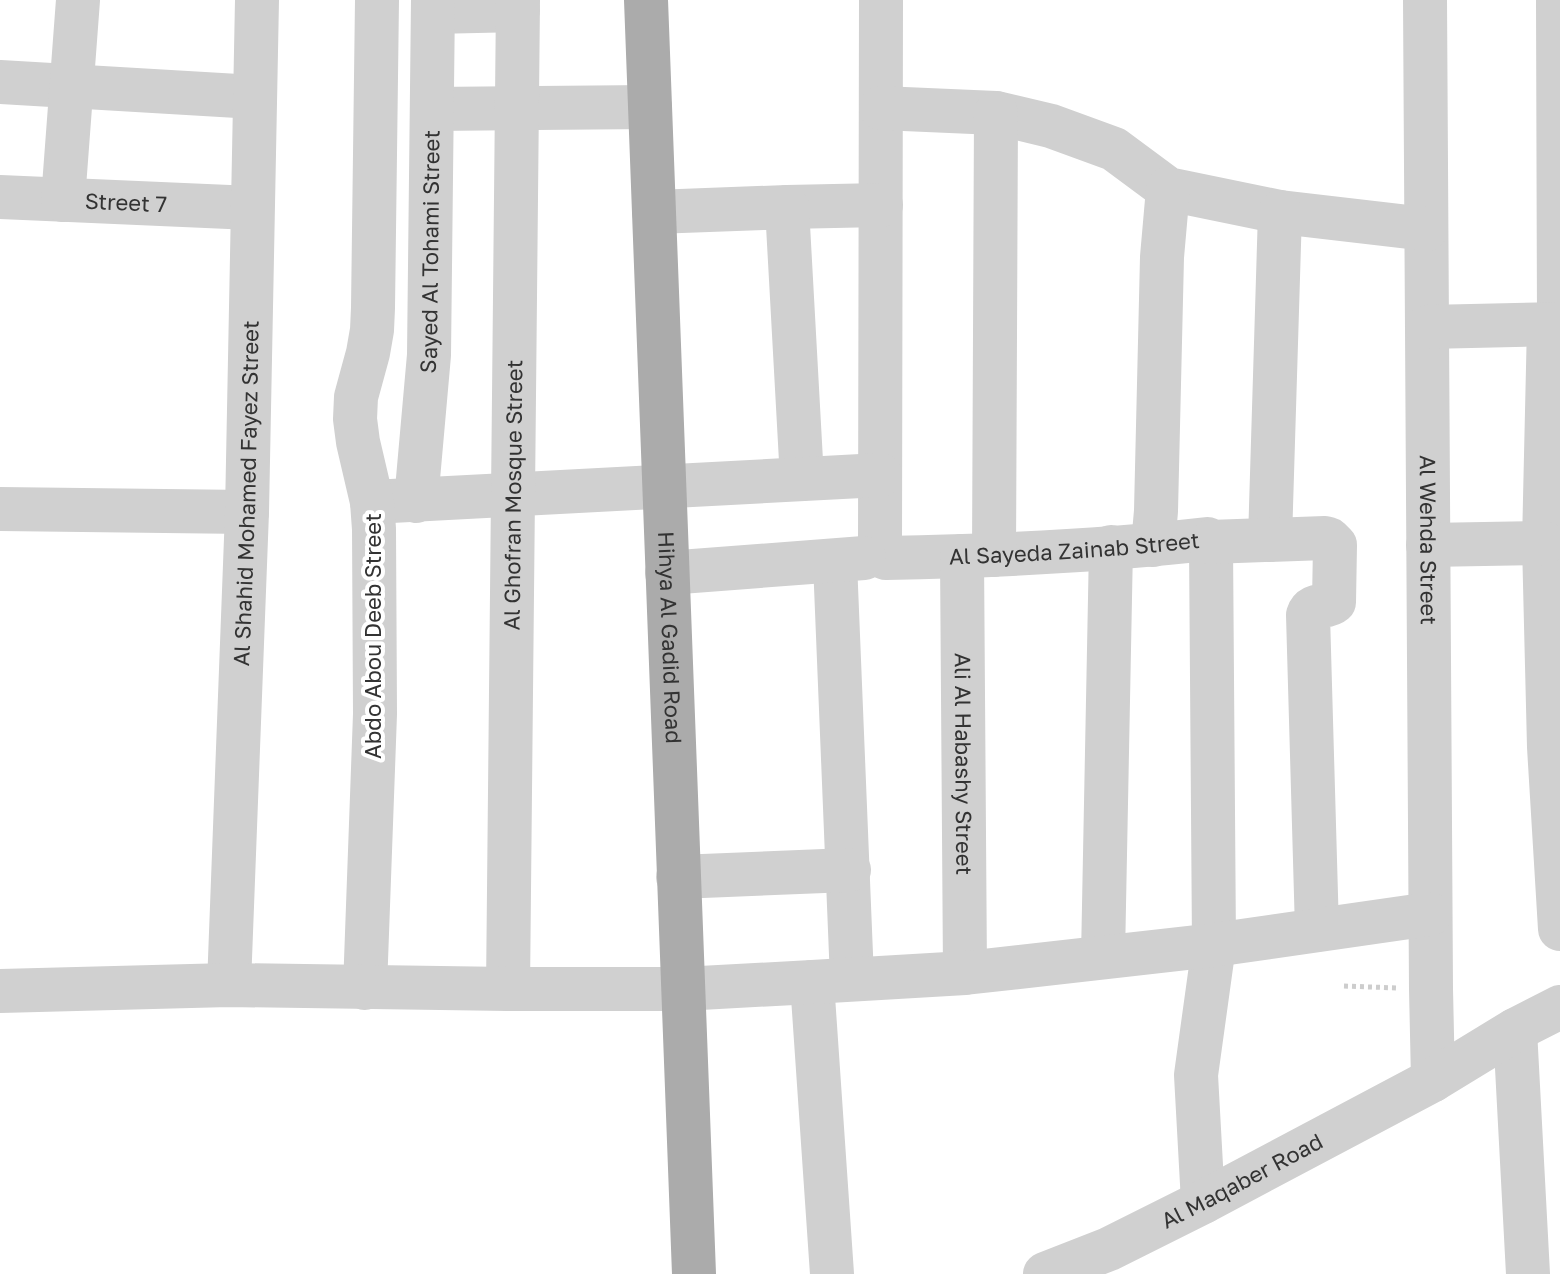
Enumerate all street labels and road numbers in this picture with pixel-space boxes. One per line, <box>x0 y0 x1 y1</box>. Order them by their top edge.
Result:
street label: Sayed Al Tohami Street <box>413 130 445 374</box>
street label: Street 7 <box>84 187 168 217</box>
street label: Al Shahid Mohamed Fayez Street <box>227 320 264 667</box>
street label: Al Ghofran Mosque Street <box>498 359 527 631</box>
street label: Al Wehda Street <box>1415 455 1443 625</box>
street label: Abdo Abou Deeb Street <box>359 513 386 759</box>
street label: Al Sayeda Zainab Street <box>949 526 1201 569</box>
street label: Hihya Al Gadid Road <box>653 531 688 744</box>
street label: Ali Al Habashy Street <box>950 653 978 875</box>
street label: Al Maqaber Road <box>1156 1127 1327 1234</box>

